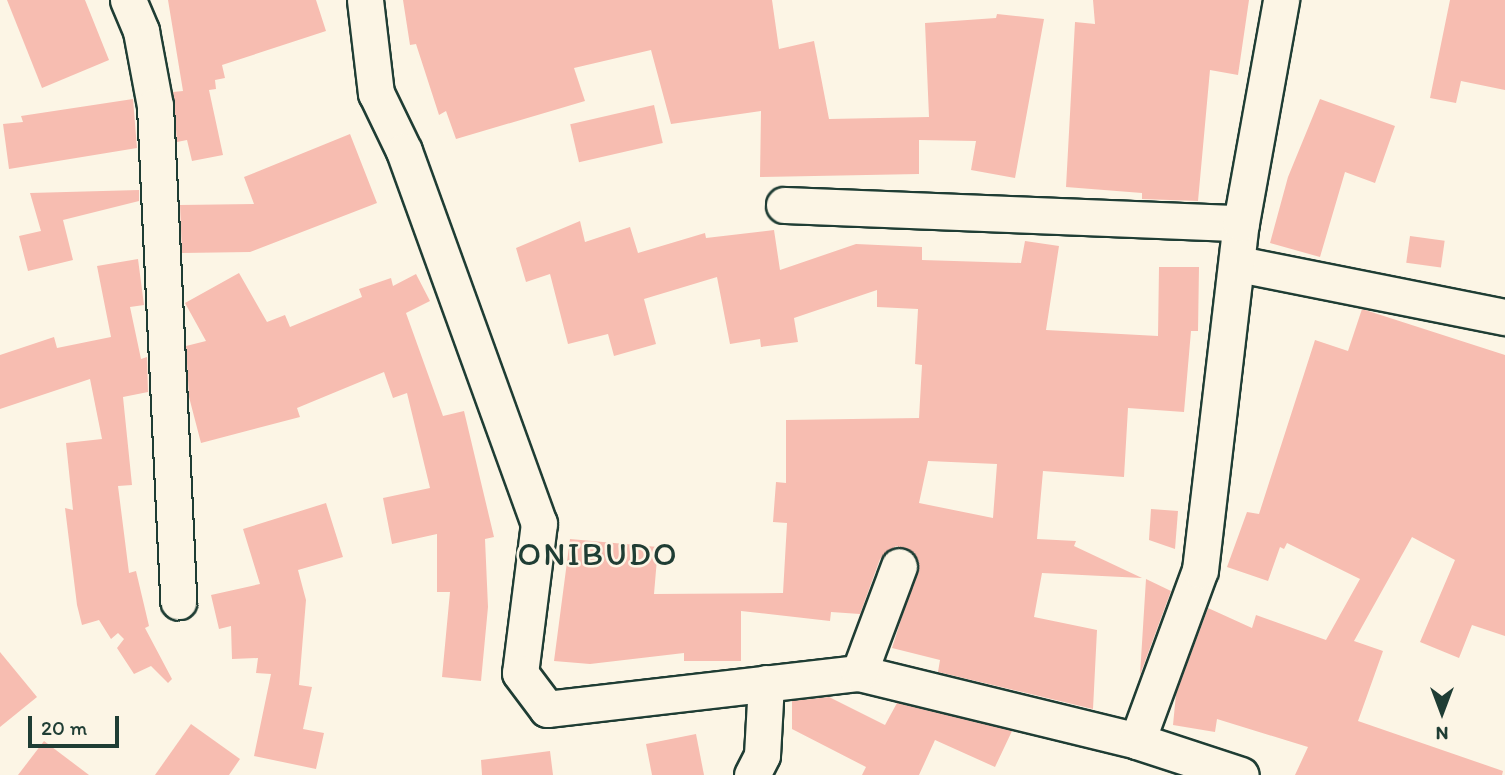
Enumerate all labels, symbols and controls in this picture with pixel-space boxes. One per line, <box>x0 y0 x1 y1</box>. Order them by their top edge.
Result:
district label: ONIBUDO <box>520 534 676 574</box>
north arrow <box>1407 677 1477 747</box>
scale bar <box>32 702 122 746</box>
text: 20 m <box>41 715 87 740</box>
text: N <box>1436 722 1448 745</box>

